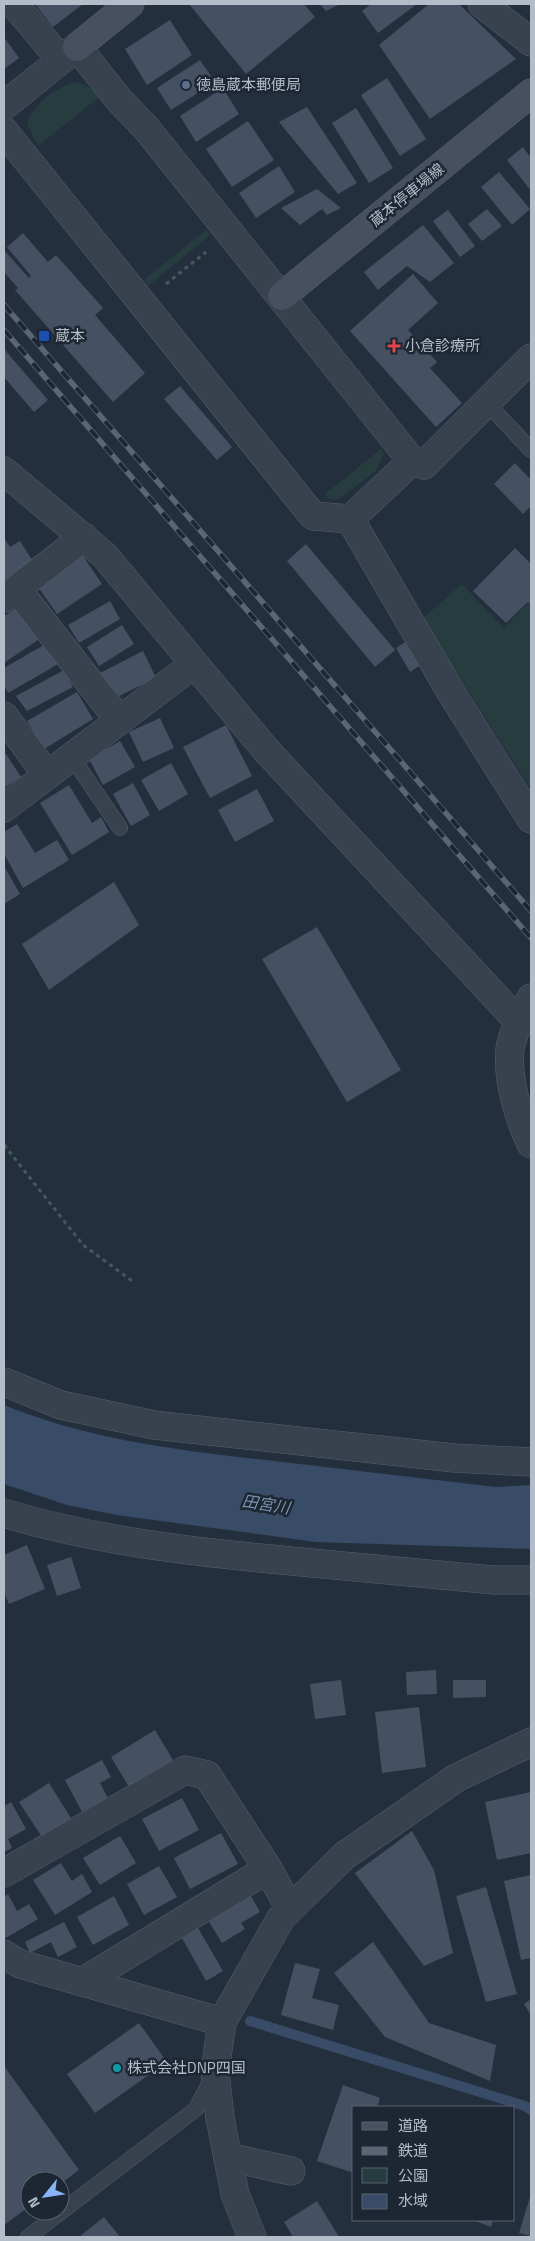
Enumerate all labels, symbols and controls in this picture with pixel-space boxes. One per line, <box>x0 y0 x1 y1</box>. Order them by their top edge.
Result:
place label: 徳島蔵本郵便局 <box>196 73 301 96</box>
marker: 徳島蔵本郵便局 <box>180 79 192 91</box>
street label: 蔵本停車場線 <box>364 157 449 232</box>
place label: 蔵本 <box>55 324 85 347</box>
marker: 蔵本 <box>37 329 51 343</box>
place label: 小倉診療所 <box>405 334 480 357</box>
marker: 小倉診療所 <box>387 339 401 353</box>
water label: 田宮川 <box>240 1488 294 1520</box>
place label: 株式会社DNP四国 <box>127 2056 246 2079</box>
marker: 株式会社DNP四国 <box>111 2062 123 2074</box>
legend <box>352 2106 515 2221</box>
text: 道路 <box>398 2114 428 2137</box>
text: 鉄道 <box>398 2139 428 2162</box>
text: 公園 <box>398 2164 428 2187</box>
north arrow <box>20 2171 70 2221</box>
text: 水域 <box>398 2189 428 2212</box>
text: N <box>22 2193 45 2212</box>

